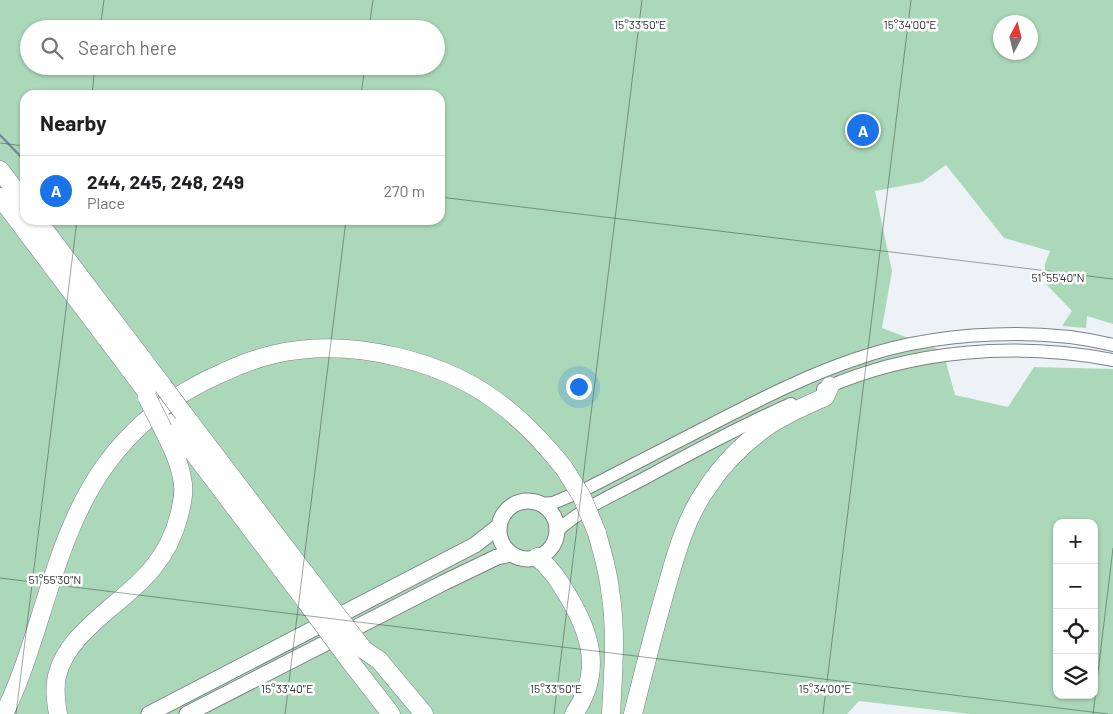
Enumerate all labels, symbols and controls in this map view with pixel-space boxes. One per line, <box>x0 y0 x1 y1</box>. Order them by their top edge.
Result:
north arrow <box>993 15 1038 60</box>
text: 15°33'50"E <box>614 17 666 31</box>
text: 15°34'00"E <box>883 17 937 31</box>
search box <box>20 20 445 75</box>
icon: search <box>38 34 66 62</box>
text: Search here <box>78 36 177 59</box>
text: Nearby <box>40 110 106 135</box>
pin: A <box>847 111 879 149</box>
text: 244, 245, 248, 249 <box>87 170 244 193</box>
text: A <box>51 181 61 200</box>
text: 270 m <box>383 181 425 200</box>
text: Place <box>87 193 125 212</box>
text: 51°55'40"N <box>1031 270 1085 284</box>
your location <box>566 374 592 400</box>
map controls <box>1053 519 1098 699</box>
button: + <box>1053 519 1098 564</box>
button: − <box>1053 564 1098 609</box>
text: 51°55'30"N <box>29 572 81 586</box>
button: locate <box>1053 609 1098 654</box>
button: layers <box>1053 654 1098 699</box>
text: 15°33'40"E <box>261 681 313 695</box>
text: 15°33'50"E <box>530 681 582 695</box>
text: 15°34'00"E <box>798 681 852 695</box>

